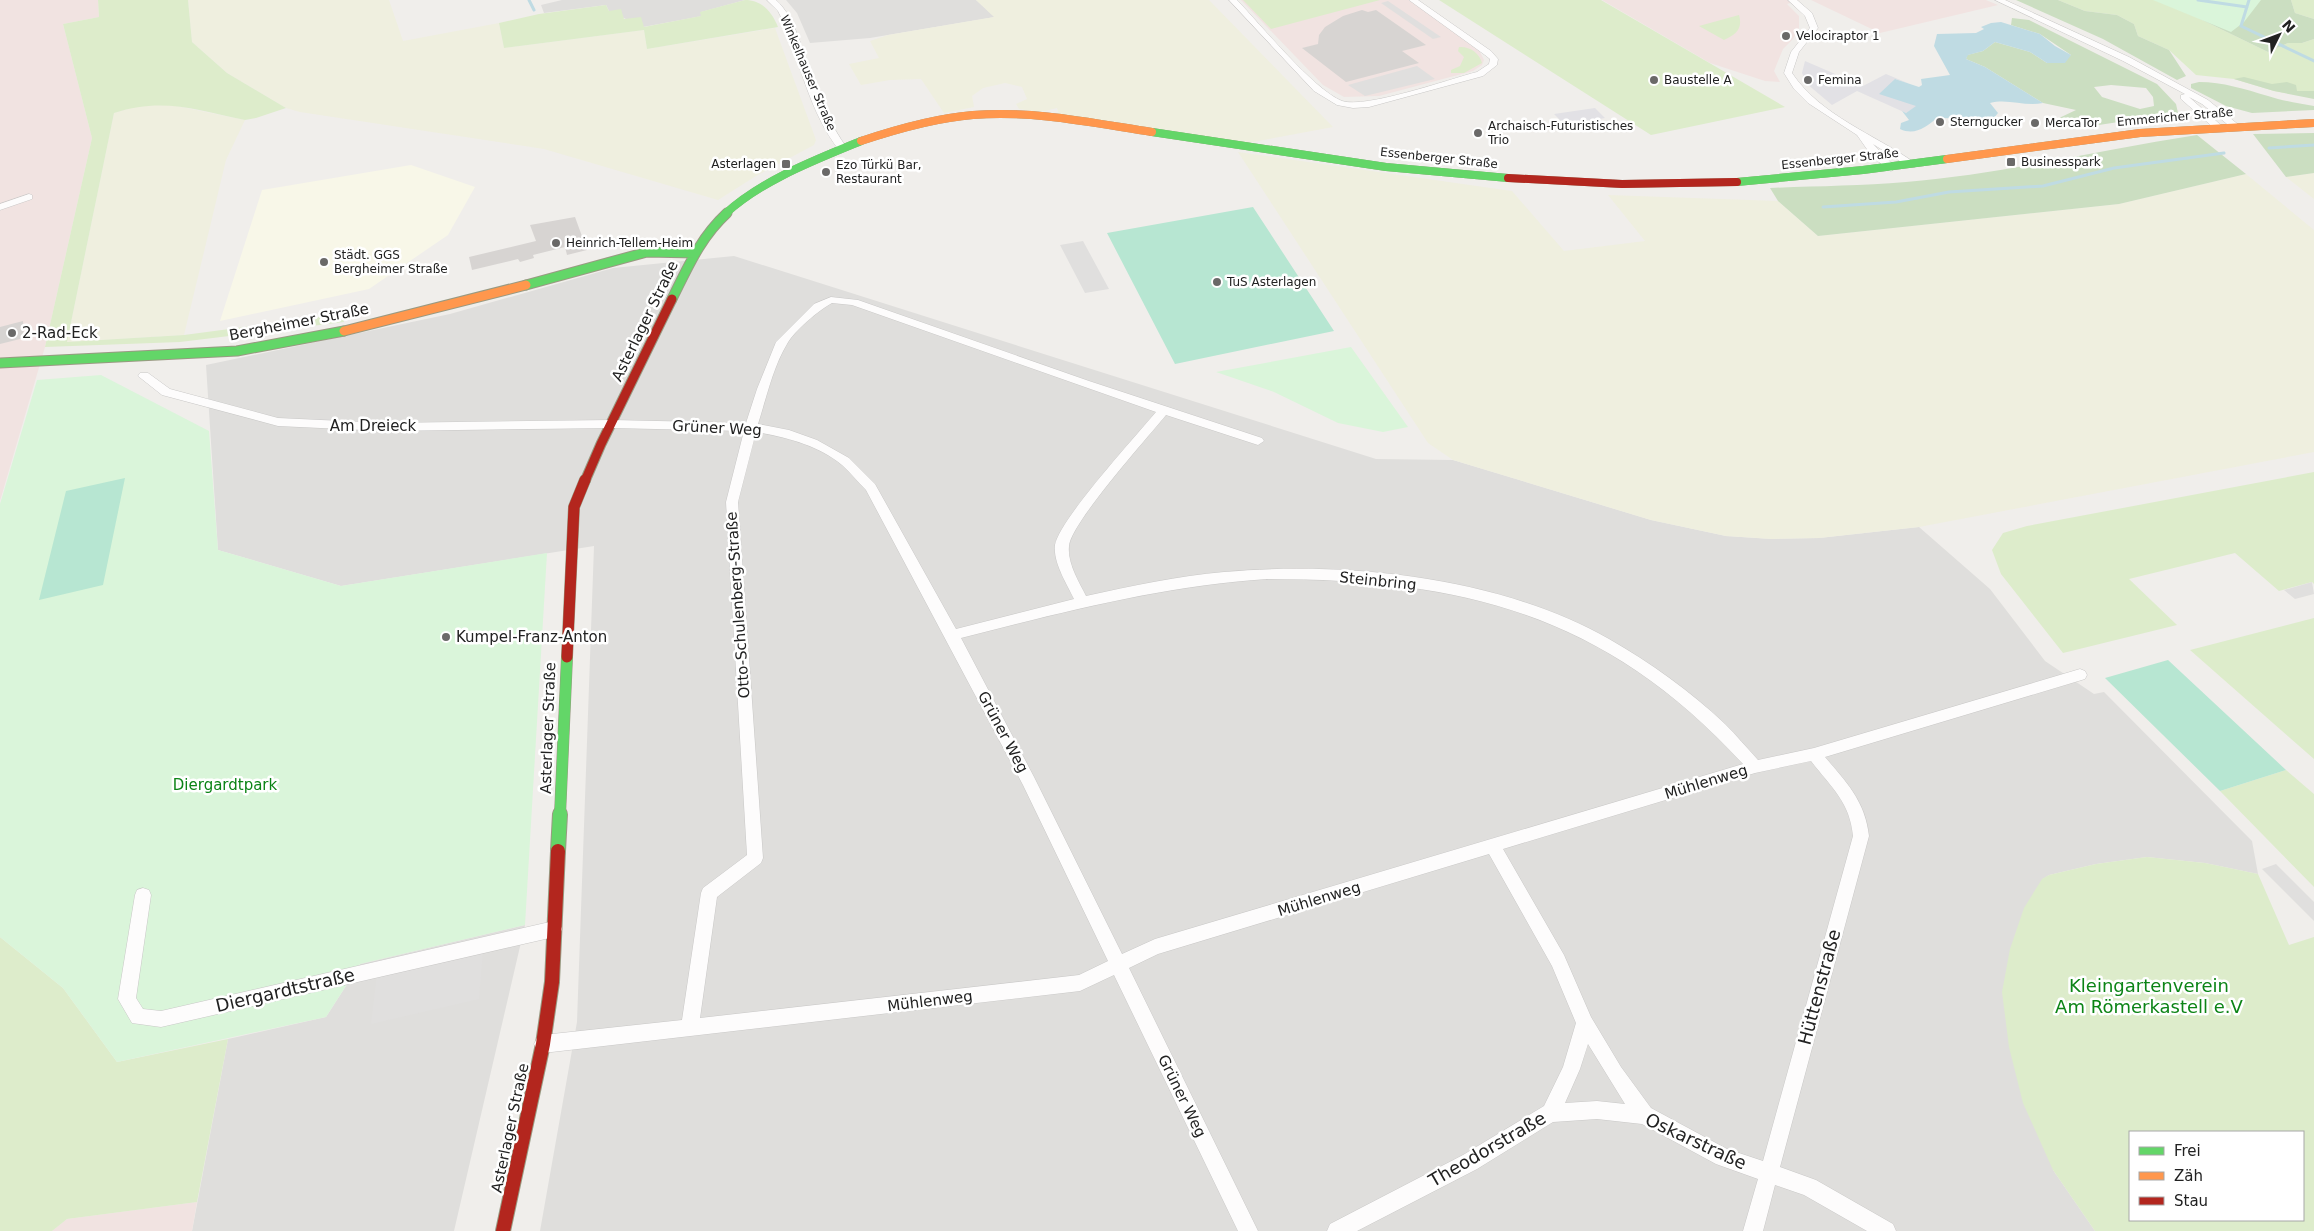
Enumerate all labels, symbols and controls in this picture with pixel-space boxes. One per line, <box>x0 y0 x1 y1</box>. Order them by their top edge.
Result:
north arrow <box>2254 10 2304 60</box>
street label: Winkelhauser Straße <box>777 13 839 133</box>
text: N <box>2279 17 2299 36</box>
place label: Velociraptor 1 <box>1796 29 1880 43</box>
marker: Velociraptor 1 <box>1780 30 1792 42</box>
place label: Baustelle A <box>1664 73 1732 87</box>
place label: Femina <box>1818 73 1862 87</box>
marker: Baustelle A <box>1648 74 1660 86</box>
marker: Femina <box>1802 74 1814 86</box>
street label: Emmericher Straße <box>2116 105 2234 129</box>
place label: Sterngucker <box>1950 115 2023 129</box>
marker: Sterngucker <box>1934 116 1946 128</box>
place label: MercaTor <box>2045 116 2099 130</box>
marker: MercaTor <box>2029 117 2041 129</box>
place label: Archaisch-Futuristisches Trio <box>1487 119 1633 147</box>
marker: Archaisch-Futuristisches Trio <box>1472 127 1484 139</box>
street label: Essenberger Straße <box>1380 145 1498 171</box>
street label: Essenberger Straße <box>1781 146 1899 172</box>
place label: Businesspark <box>2021 155 2101 169</box>
marker: Businesspark <box>2005 156 2017 168</box>
place label: Asterlagen <box>711 157 776 171</box>
marker: Asterlagen <box>780 158 792 170</box>
place label: Ezo Türkü Bar, Restaurant <box>836 158 922 186</box>
marker: Ezo Türkü Bar, Restaurant <box>820 166 832 178</box>
place label: Heinrich-Tellem-Heim <box>566 236 693 250</box>
marker: Heinrich-Tellem-Heim <box>550 237 562 249</box>
place label: Städt. GGS Bergheimer Straße <box>334 248 448 276</box>
marker: Städt. GGS Bergheimer Straße <box>318 256 330 268</box>
street label: Asterlager Straße <box>608 258 682 384</box>
place label: TuS Asterlagen <box>1226 275 1316 289</box>
marker: TuS Asterlagen <box>1211 276 1223 288</box>
street label: Bergheimer Straße <box>228 300 370 344</box>
place label: 2-Rad-Eck <box>22 324 98 342</box>
marker: 2-Rad-Eck <box>6 327 18 339</box>
street label: Am Dreieck <box>330 417 417 435</box>
street label: Grüner Weg <box>672 417 762 439</box>
street label: Otto-Schulenberg-Straße <box>722 511 754 699</box>
street label: Steinbring <box>1339 568 1417 594</box>
place label: Kumpel-Franz-Anton <box>456 628 607 646</box>
marker: Kumpel-Franz-Anton <box>440 631 452 643</box>
street label: Asterlager Straße <box>537 662 559 794</box>
street label: Grüner Weg <box>974 688 1032 776</box>
street label: Mühlenweg <box>1662 761 1750 803</box>
park label: Diergardtpark <box>173 776 278 794</box>
street label: Mühlenweg <box>1275 878 1363 920</box>
street label: Hüttenstraße <box>1793 927 1845 1047</box>
street label: Diergardtstraße <box>213 964 357 1016</box>
park label: Kleingartenverein Am Römerkastell e.V <box>2055 975 2244 1017</box>
street label: Mühlenweg <box>886 987 974 1015</box>
street label: Grüner Weg <box>1154 1052 1210 1140</box>
street label: Asterlager Straße <box>487 1062 533 1194</box>
street label: Theodorstraße <box>1424 1107 1549 1191</box>
street label: Oskarstraße <box>1642 1108 1750 1174</box>
legend <box>2129 1131 2304 1221</box>
text: Frei <box>2174 1142 2201 1160</box>
text: Zäh <box>2174 1167 2203 1185</box>
text: Stau <box>2174 1192 2208 1210</box>

